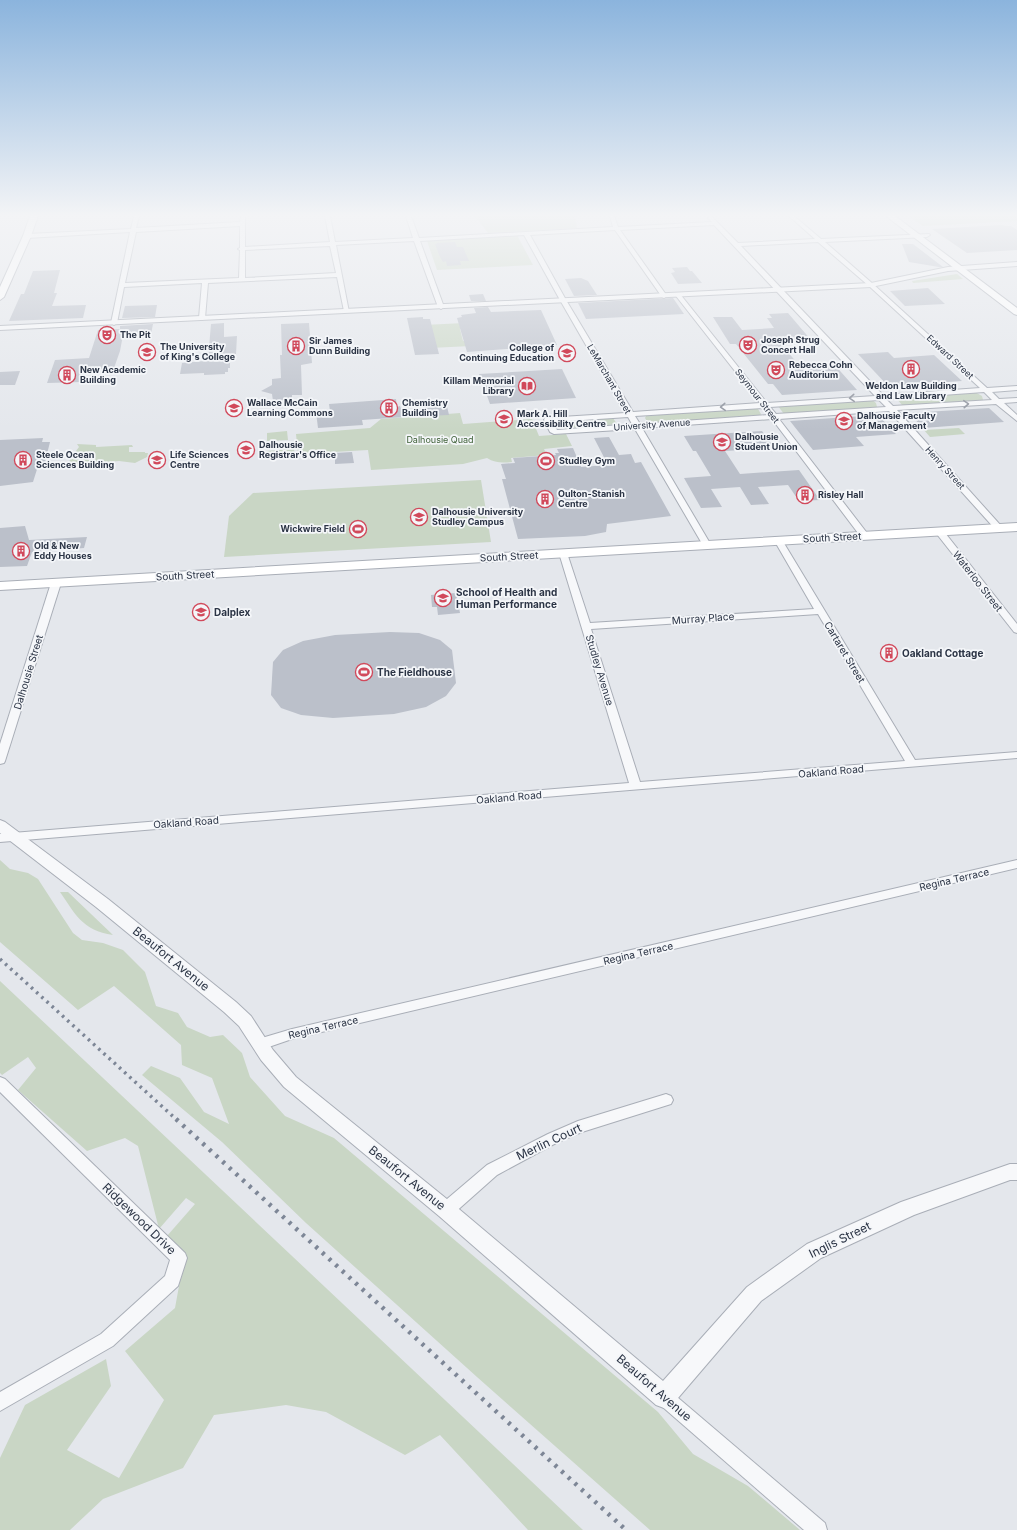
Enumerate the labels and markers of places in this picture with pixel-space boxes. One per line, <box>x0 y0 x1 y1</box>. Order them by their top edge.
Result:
theatre icon: The Pit <box>97 325 117 345</box>
place label: The Pit <box>120 329 151 340</box>
place label: Joseph Strug Concert Hall <box>761 334 820 355</box>
place label: Sir James Dunn Building <box>309 335 371 356</box>
theatre icon: Joseph Strug Concert Hall <box>738 335 758 355</box>
building icon: Sir James Dunn Building <box>286 336 306 356</box>
place label: The University of King's College <box>160 341 236 362</box>
school or university icon: The University of King's College <box>137 342 157 362</box>
place label: College of Continuing Education <box>459 342 554 363</box>
school or university icon: College of Continuing Education <box>557 343 577 363</box>
place label: Rebecca Cohn Auditorium <box>789 359 853 380</box>
building icon: Weldon Law Building and Law Library <box>901 359 921 379</box>
theatre icon: Rebecca Cohn Auditorium <box>766 360 786 380</box>
place label: New Academic Building <box>80 364 146 385</box>
building icon: New Academic Building <box>57 365 77 385</box>
place label: Killam Memorial Library <box>443 375 515 396</box>
library icon: Killam Memorial Library <box>517 376 537 396</box>
place label: Weldon Law Building and Law Library <box>865 380 957 401</box>
place label: Wallace McCain Learning Commons <box>247 397 333 418</box>
place label: Chemistry Building <box>402 397 448 418</box>
school or university icon: Wallace McCain Learning Commons <box>224 398 244 418</box>
building icon: Chemistry Building <box>379 398 399 418</box>
place label: Mark A. Hill Accessibility Centre <box>517 408 606 429</box>
school or university icon: Mark A. Hill Accessibility Centre <box>494 409 514 429</box>
place label: Dalhousie Faculty of Management <box>857 410 936 431</box>
school or university icon: Dalhousie Faculty of Management <box>834 411 854 431</box>
place label: Dalhousie Student Union <box>735 431 798 452</box>
school or university icon: Dalhousie Student Union <box>712 432 732 452</box>
place label: Dalhousie Registrar's Office <box>259 439 337 460</box>
school or university icon: Dalhousie Registrar's Office <box>236 440 256 460</box>
place label: Steele Ocean Sciences Building <box>36 449 115 470</box>
place label: Life Sciences Centre <box>170 449 229 470</box>
building icon: Steele Ocean Sciences Building <box>13 450 33 470</box>
school or university icon: Life Sciences Centre <box>147 450 167 470</box>
sports icon: Studley Gym <box>536 451 556 471</box>
place label: Studley Gym <box>559 455 615 466</box>
building icon: Risley Hall <box>795 485 815 505</box>
place label: Oulton-Stanish Centre <box>558 488 625 509</box>
building icon: Oulton-Stanish Centre <box>535 489 555 509</box>
place label: Risley Hall <box>818 489 863 500</box>
place label: Dalhousie University Studley Campus <box>432 506 524 527</box>
school or university icon: Dalhousie University Studley Campus <box>409 507 429 527</box>
sports icon: Wickwire Field <box>348 519 368 539</box>
place label: Wickwire Field <box>280 523 345 534</box>
place label: Old & New Eddy Houses <box>34 540 92 561</box>
building icon: Old & New Eddy Houses <box>11 541 31 561</box>
place label: School of Health and Human Performance <box>456 586 557 610</box>
school or university icon: School of Health and Human Performance <box>433 588 453 608</box>
school or university icon: Dalplex <box>191 602 211 622</box>
place label: Dalplex <box>214 606 251 618</box>
building icon: Oakland Cottage <box>879 643 899 663</box>
place label: Oakland Cottage <box>902 647 983 660</box>
sports icon: The Fieldhouse <box>354 662 374 682</box>
place label: The Fieldhouse <box>377 666 452 678</box>

